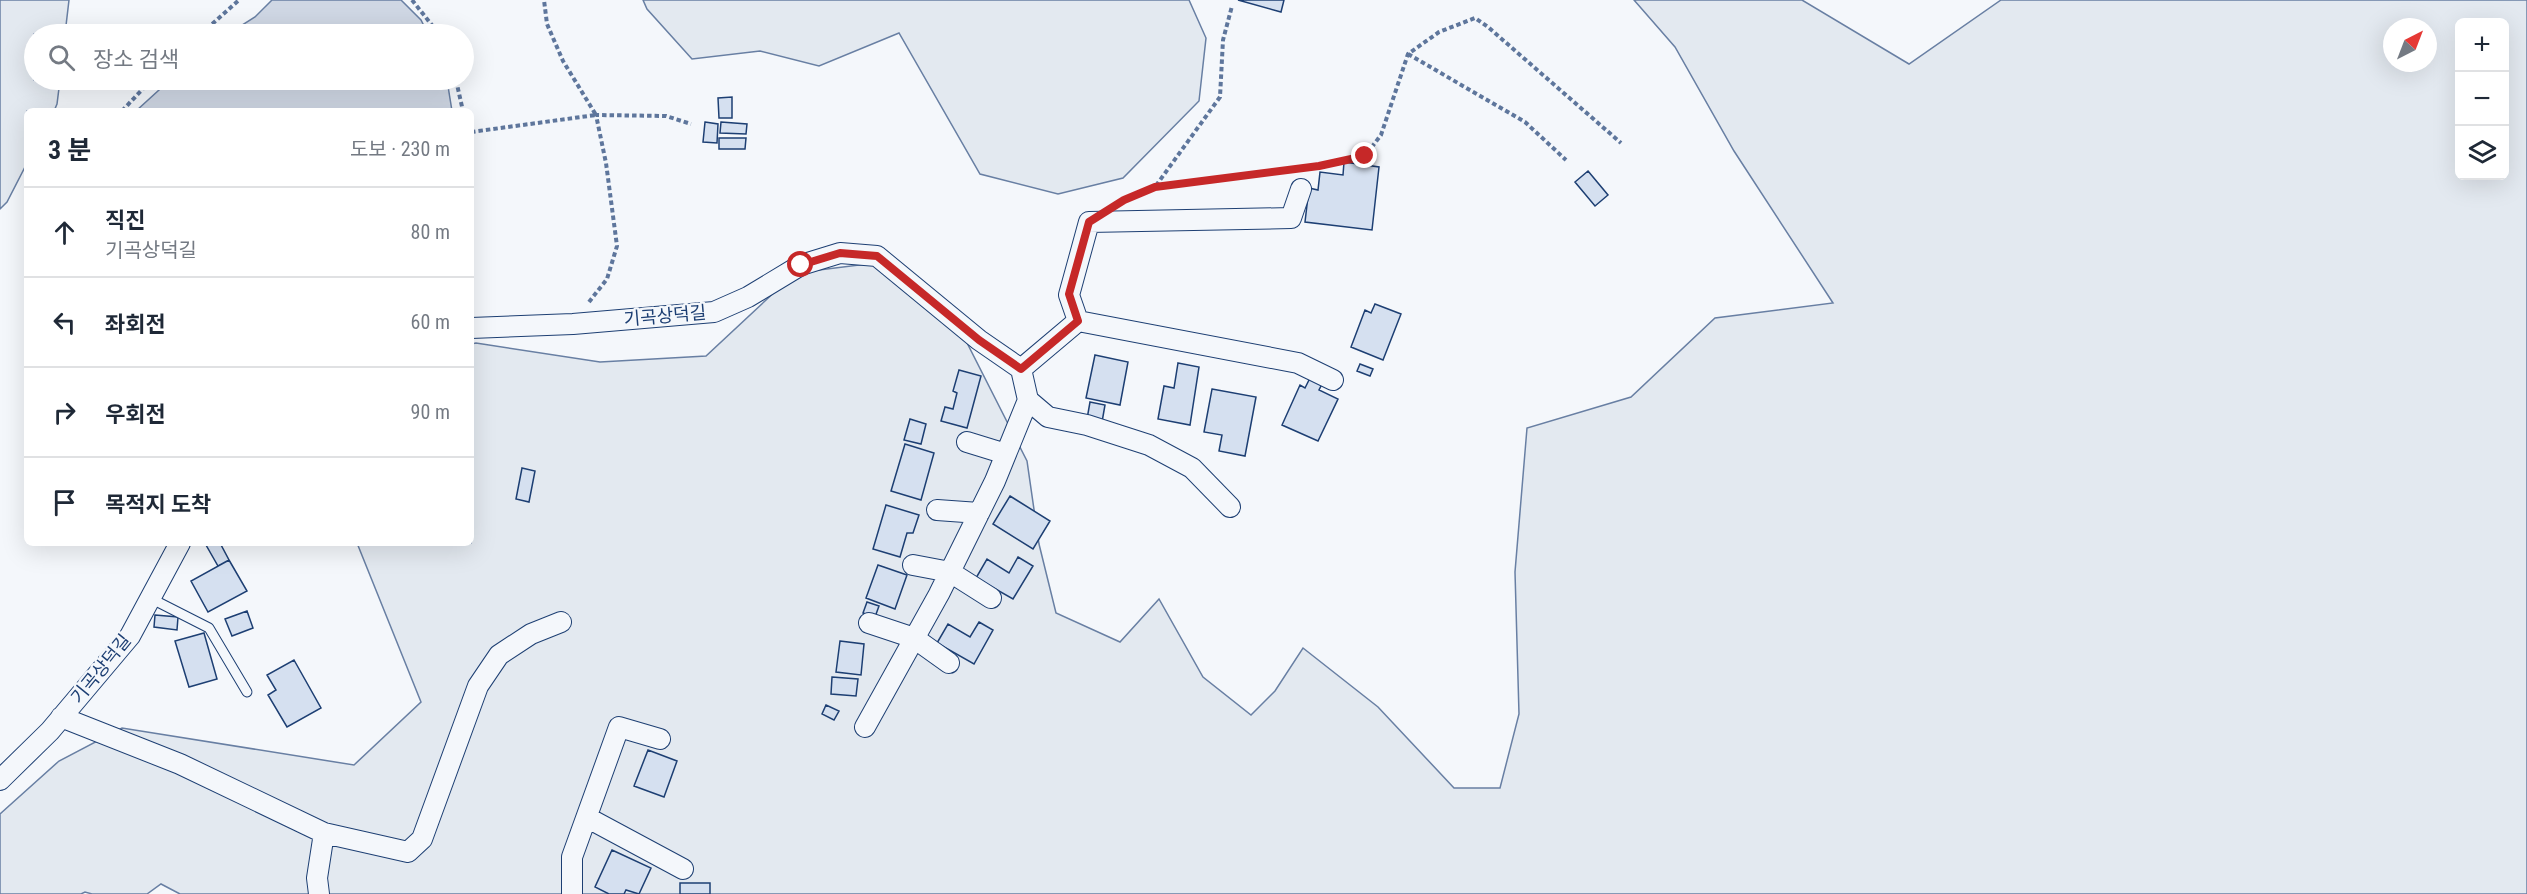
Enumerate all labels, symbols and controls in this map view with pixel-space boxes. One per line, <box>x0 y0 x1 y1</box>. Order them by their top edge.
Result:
north arrow <box>2383 18 2437 72</box>
map controls <box>2455 18 2509 180</box>
button: + <box>2455 18 2509 72</box>
search box <box>24 24 474 90</box>
icon: search <box>45 41 78 74</box>
text: 장소 검색 <box>93 47 179 72</box>
button: − <box>2455 72 2509 126</box>
button: layers <box>2455 126 2509 180</box>
text: 3 분 <box>48 135 91 165</box>
text: 도보 · 230 m <box>350 137 450 161</box>
route end <box>1351 142 1377 168</box>
text: 직진 <box>105 208 145 233</box>
icon: ahead <box>48 216 81 249</box>
text: 80 m <box>411 220 450 244</box>
text: 기곡상덕길 <box>105 238 197 262</box>
route start <box>787 251 813 277</box>
street label: 기곡상덕길 <box>623 301 707 330</box>
icon: left <box>48 306 81 339</box>
text: 60 m <box>411 310 450 334</box>
text: 좌회전 <box>105 312 166 337</box>
icon: right <box>48 396 81 429</box>
text: 90 m <box>411 400 450 424</box>
text: 우회전 <box>105 402 166 427</box>
icon: arrive <box>48 486 81 519</box>
text: 목적지 도착 <box>105 492 211 517</box>
street label: 기곡상덕길 <box>66 630 135 707</box>

